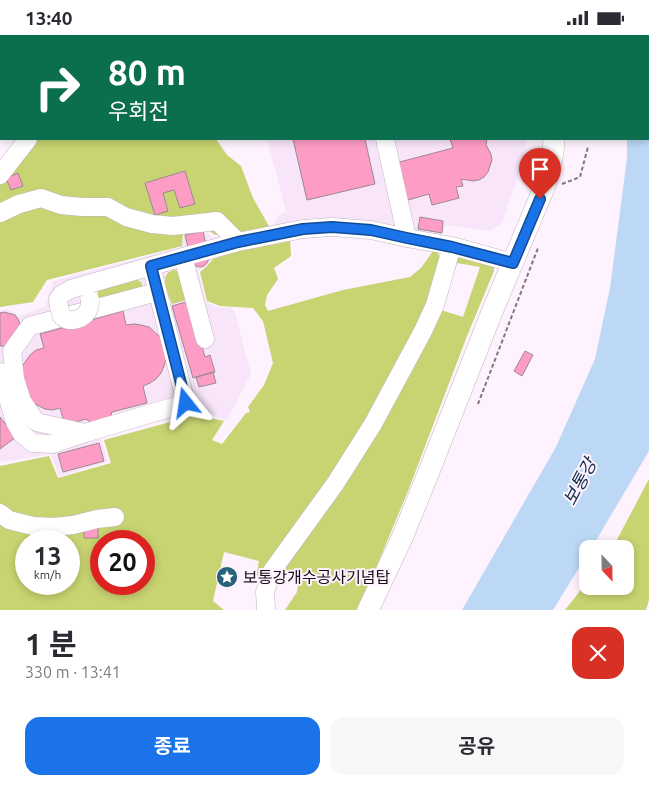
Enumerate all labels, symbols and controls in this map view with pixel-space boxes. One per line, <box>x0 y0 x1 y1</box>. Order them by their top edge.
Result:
text: 13:40 <box>25 7 73 29</box>
text: 80 m <box>108 52 186 92</box>
icon: right <box>25 55 90 120</box>
text: 우회전 <box>108 98 169 123</box>
pin <box>519 148 561 199</box>
icon: arrive <box>526 155 554 183</box>
position arrow <box>159 376 211 428</box>
water label: 보통강 <box>559 453 601 508</box>
speed limit sign: 20 <box>90 530 155 595</box>
north arrow <box>579 540 634 595</box>
map controls <box>579 540 634 595</box>
text: 13 <box>33 542 62 570</box>
place icon: 보통강개수공사기념탑 <box>215 565 239 589</box>
text: km/h <box>34 568 61 581</box>
place label: 보통강개수공사기념탑 <box>243 568 390 586</box>
text: 1 분 <box>25 627 77 661</box>
button: close <box>572 627 624 679</box>
text: 330 m · 13:41 <box>25 663 121 681</box>
button: 종료 <box>25 717 320 775</box>
button: 공유 <box>330 717 624 775</box>

